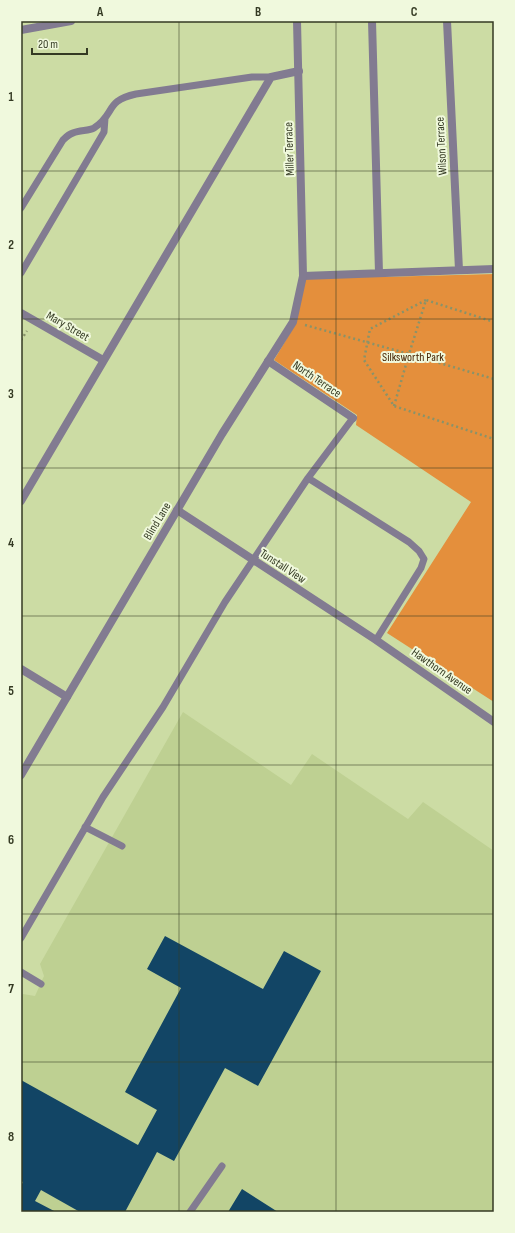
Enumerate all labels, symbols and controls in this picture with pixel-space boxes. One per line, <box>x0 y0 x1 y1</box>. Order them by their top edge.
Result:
text: A <box>96 4 104 20</box>
text: B <box>255 4 261 20</box>
text: C <box>411 4 418 20</box>
scale bar <box>32 30 87 56</box>
text: 20 m <box>38 37 58 52</box>
text: 1 <box>8 89 14 105</box>
street label: Wilson Terrace <box>432 116 451 176</box>
street label: Miller Terrace <box>281 122 298 176</box>
text: 2 <box>8 237 14 253</box>
street label: Mary Street <box>44 308 92 345</box>
park label: Silksworth Park <box>382 350 444 365</box>
street label: North Terrace <box>290 358 344 401</box>
text: 3 <box>8 386 14 402</box>
street label: Blind Lane <box>140 500 175 543</box>
text: 4 <box>8 535 14 551</box>
street label: Tunstall View <box>257 546 309 587</box>
street label: Hawthorn Avenue <box>408 645 475 698</box>
text: 5 <box>8 683 14 699</box>
text: 6 <box>8 832 14 848</box>
text: 7 <box>8 981 14 997</box>
text: 8 <box>8 1129 14 1145</box>

